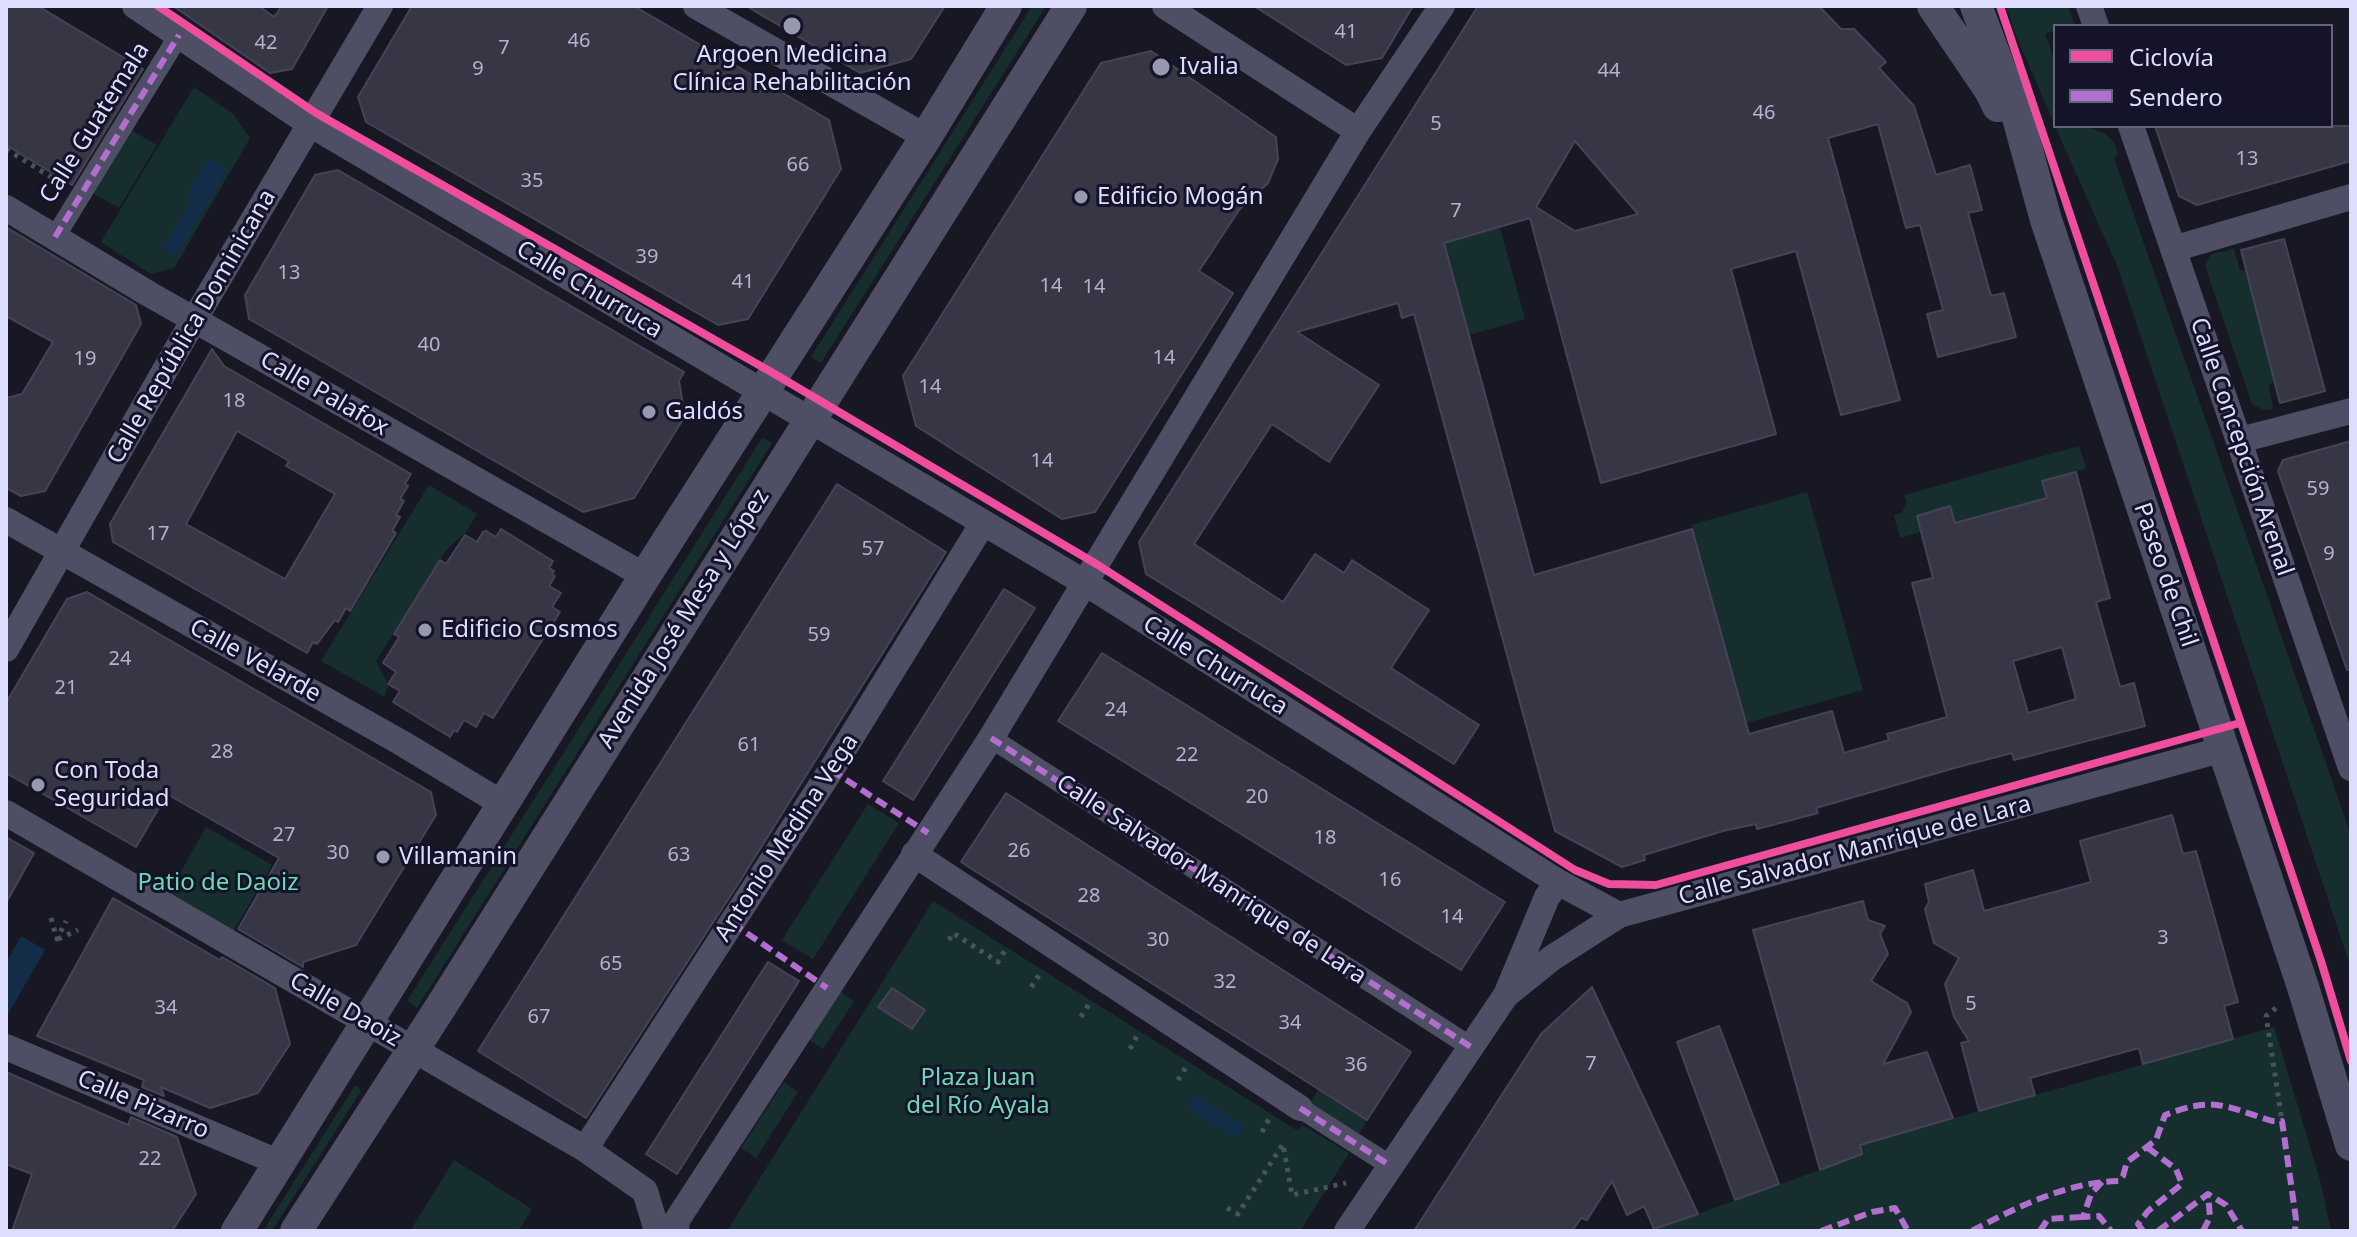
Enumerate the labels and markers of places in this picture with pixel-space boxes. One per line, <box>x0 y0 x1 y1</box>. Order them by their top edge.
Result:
marker: Argoen Medicina Clínica Rehabilitación <box>781 15 803 37</box>
place label: Argoen Medicina Clínica Rehabilitación <box>672 41 912 97</box>
place label: Ivalia <box>1179 53 1239 81</box>
marker: Ivalia <box>1150 56 1172 78</box>
place label: Edificio Mogán <box>1097 183 1264 211</box>
marker: Edificio Mogán <box>1072 188 1090 206</box>
place label: Galdós <box>665 398 743 426</box>
marker: Galdós <box>640 403 658 421</box>
place label: Edificio Cosmos <box>441 616 618 644</box>
marker: Edificio Cosmos <box>416 621 434 639</box>
place label: Con Toda Seguridad <box>54 757 169 813</box>
marker: Con Toda Seguridad <box>29 776 47 794</box>
place label: Villamanin <box>399 843 517 871</box>
marker: Villamanin <box>374 848 392 866</box>

